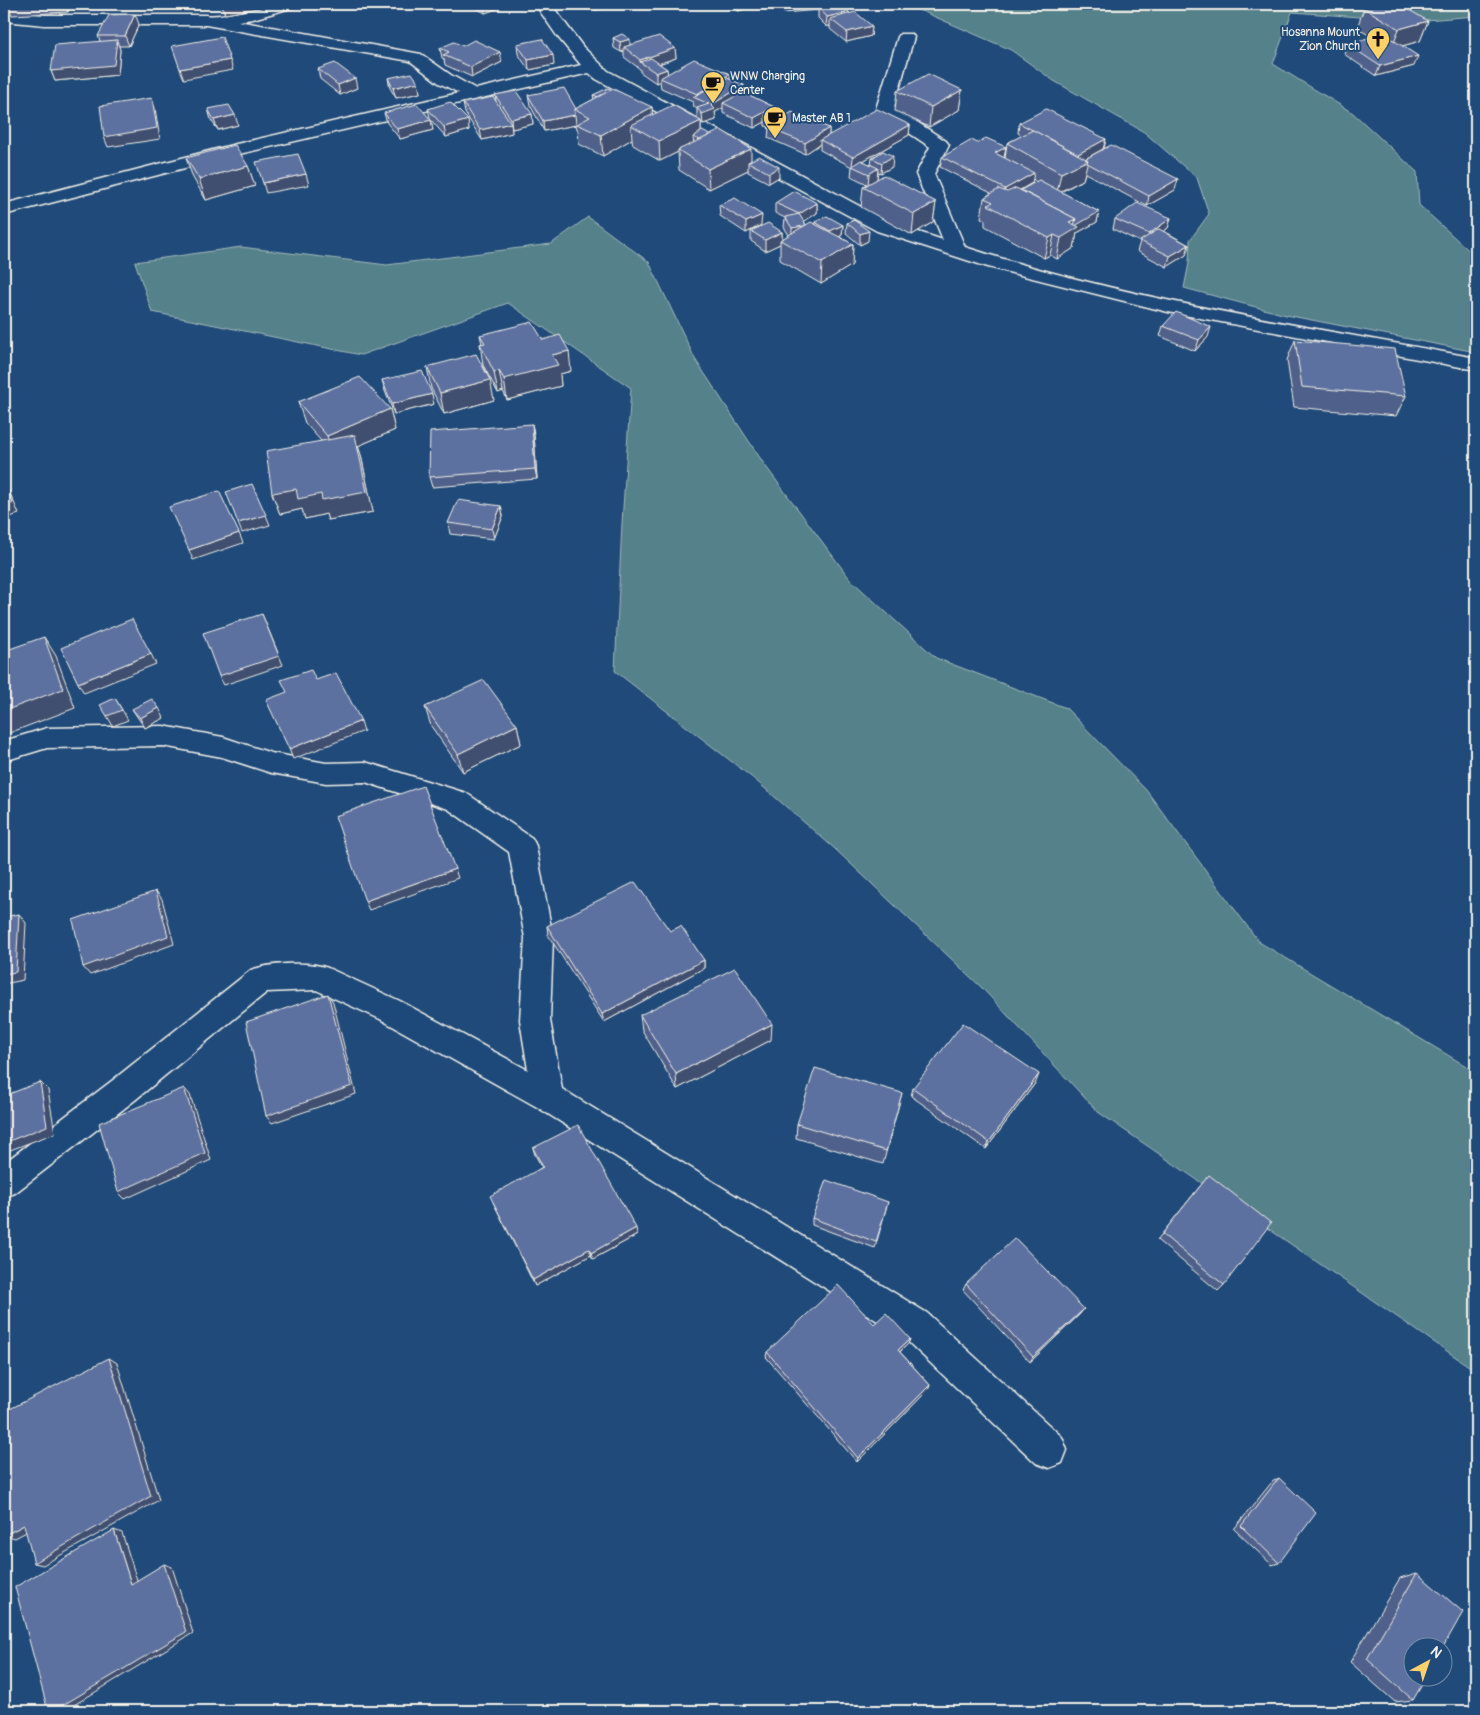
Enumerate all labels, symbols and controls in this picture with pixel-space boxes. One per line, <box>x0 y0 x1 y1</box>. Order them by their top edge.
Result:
place label: Hosanna Mount Zion Church <box>1281 25 1360 54</box>
church icon: Hosanna Mount Zion Church <box>1365 26 1391 60</box>
place label: WNW Charging Center <box>730 69 805 98</box>
cafe icon: WNW Charging Center <box>700 70 726 104</box>
cafe icon: Master AB 1 <box>762 105 788 139</box>
place label: Master AB 1 <box>792 111 851 126</box>
north arrow <box>1402 1638 1452 1688</box>
text: N <box>1427 1643 1445 1662</box>

